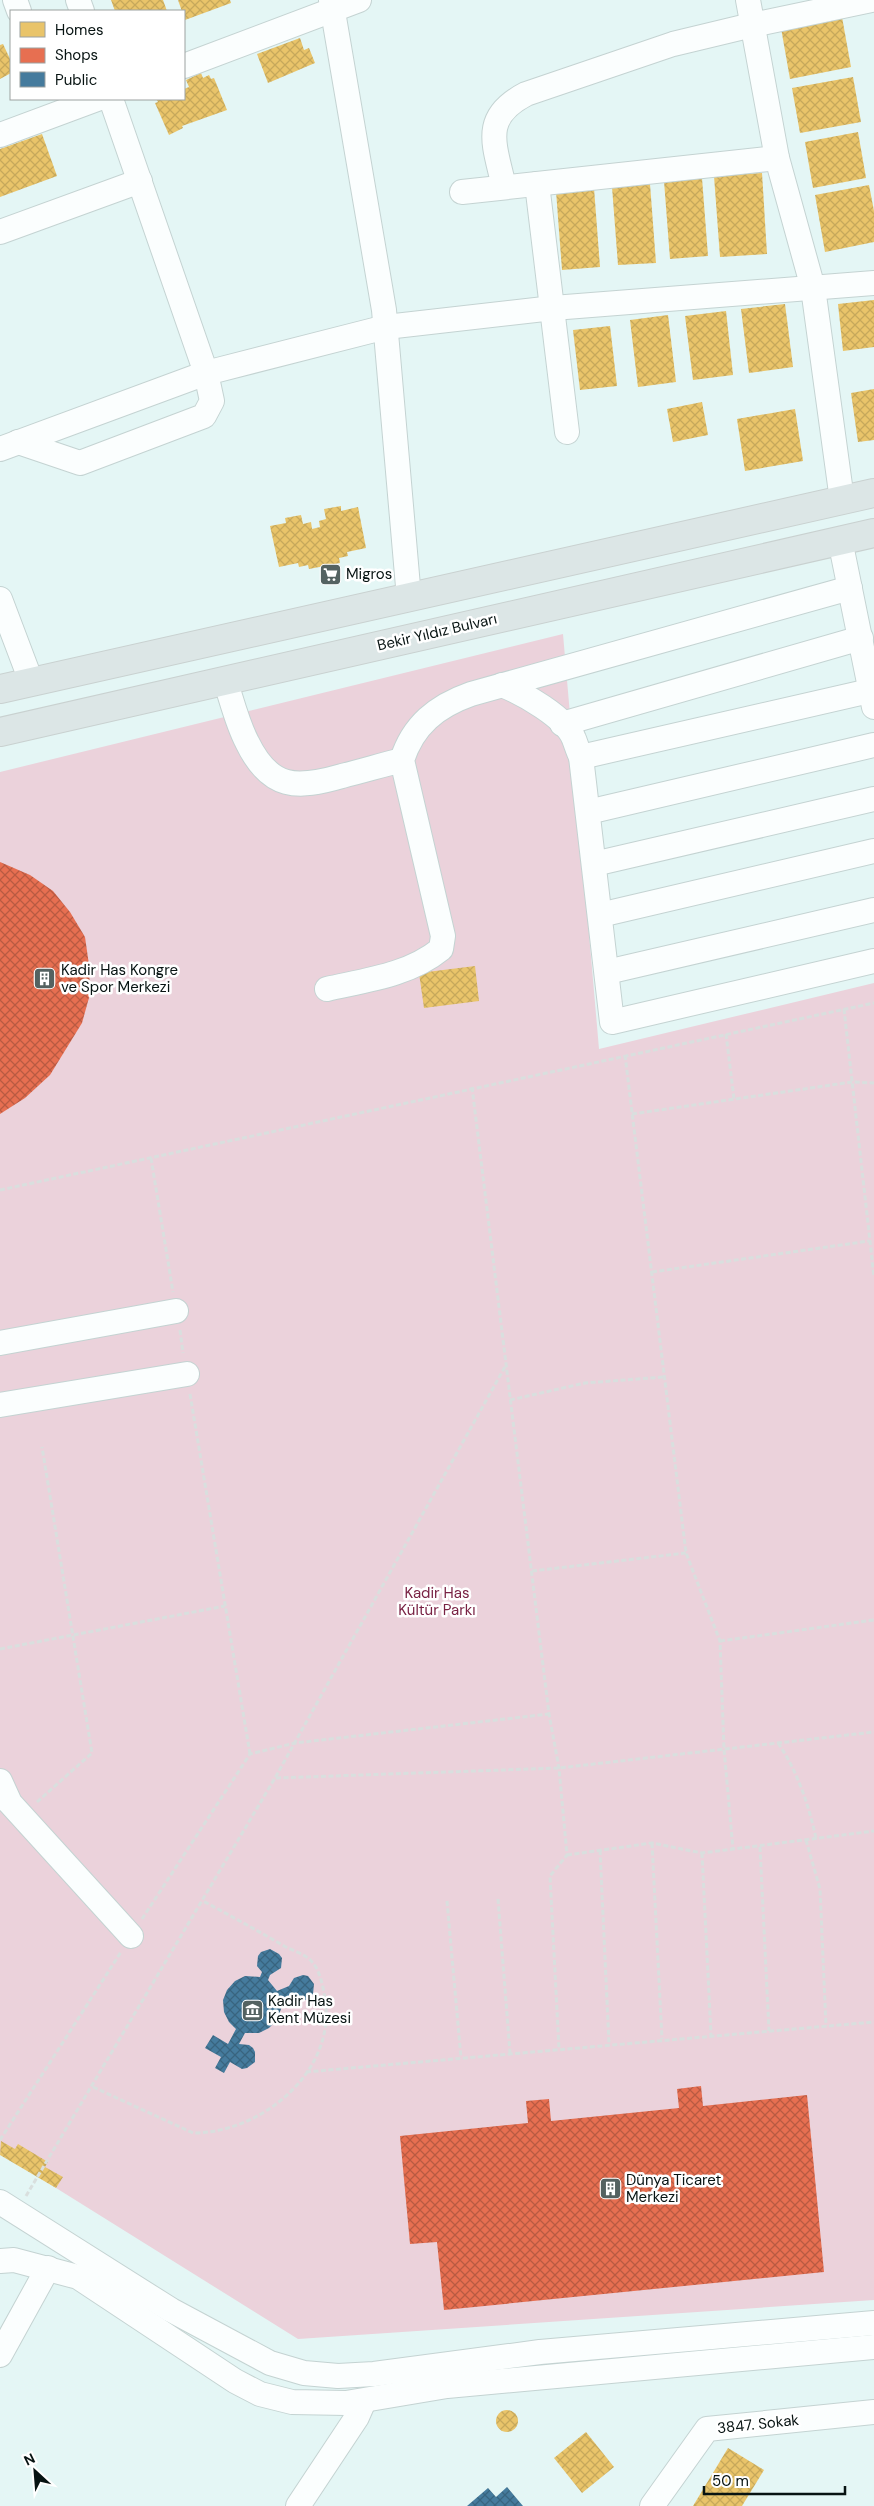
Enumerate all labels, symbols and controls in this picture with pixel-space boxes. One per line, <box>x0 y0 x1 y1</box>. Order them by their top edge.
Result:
legend <box>10 10 185 100</box>
text: Homes <box>55 20 104 40</box>
text: Shops <box>55 45 98 65</box>
text: Public <box>55 70 97 90</box>
supermarket icon: Migros <box>318 562 342 586</box>
place label: Migros <box>346 564 392 584</box>
street label: Bekir Yıldız Bulvarı <box>375 609 499 655</box>
place label: Kadir Has Kongre ve Spor Merkezi <box>61 960 178 997</box>
building icon: Kadir Has Kongre ve Spor Merkezi <box>33 967 57 991</box>
park label: Kadir Has Kültür Parkı <box>398 1583 476 1620</box>
place label: Kadir Has Kent Müzesi <box>268 1991 351 2028</box>
museum icon: Kadir Has Kent Müzesi <box>240 1998 264 2022</box>
place label: Dünya Ticaret Merkezi <box>626 2170 722 2207</box>
building icon: Dünya Ticaret Merkezi <box>598 2177 622 2201</box>
street label: 3847. Sokak <box>716 2410 800 2438</box>
north arrow <box>10 2446 60 2496</box>
text: N <box>21 2449 38 2470</box>
scale bar <box>704 2464 845 2496</box>
text: 50 m <box>712 2471 749 2491</box>

